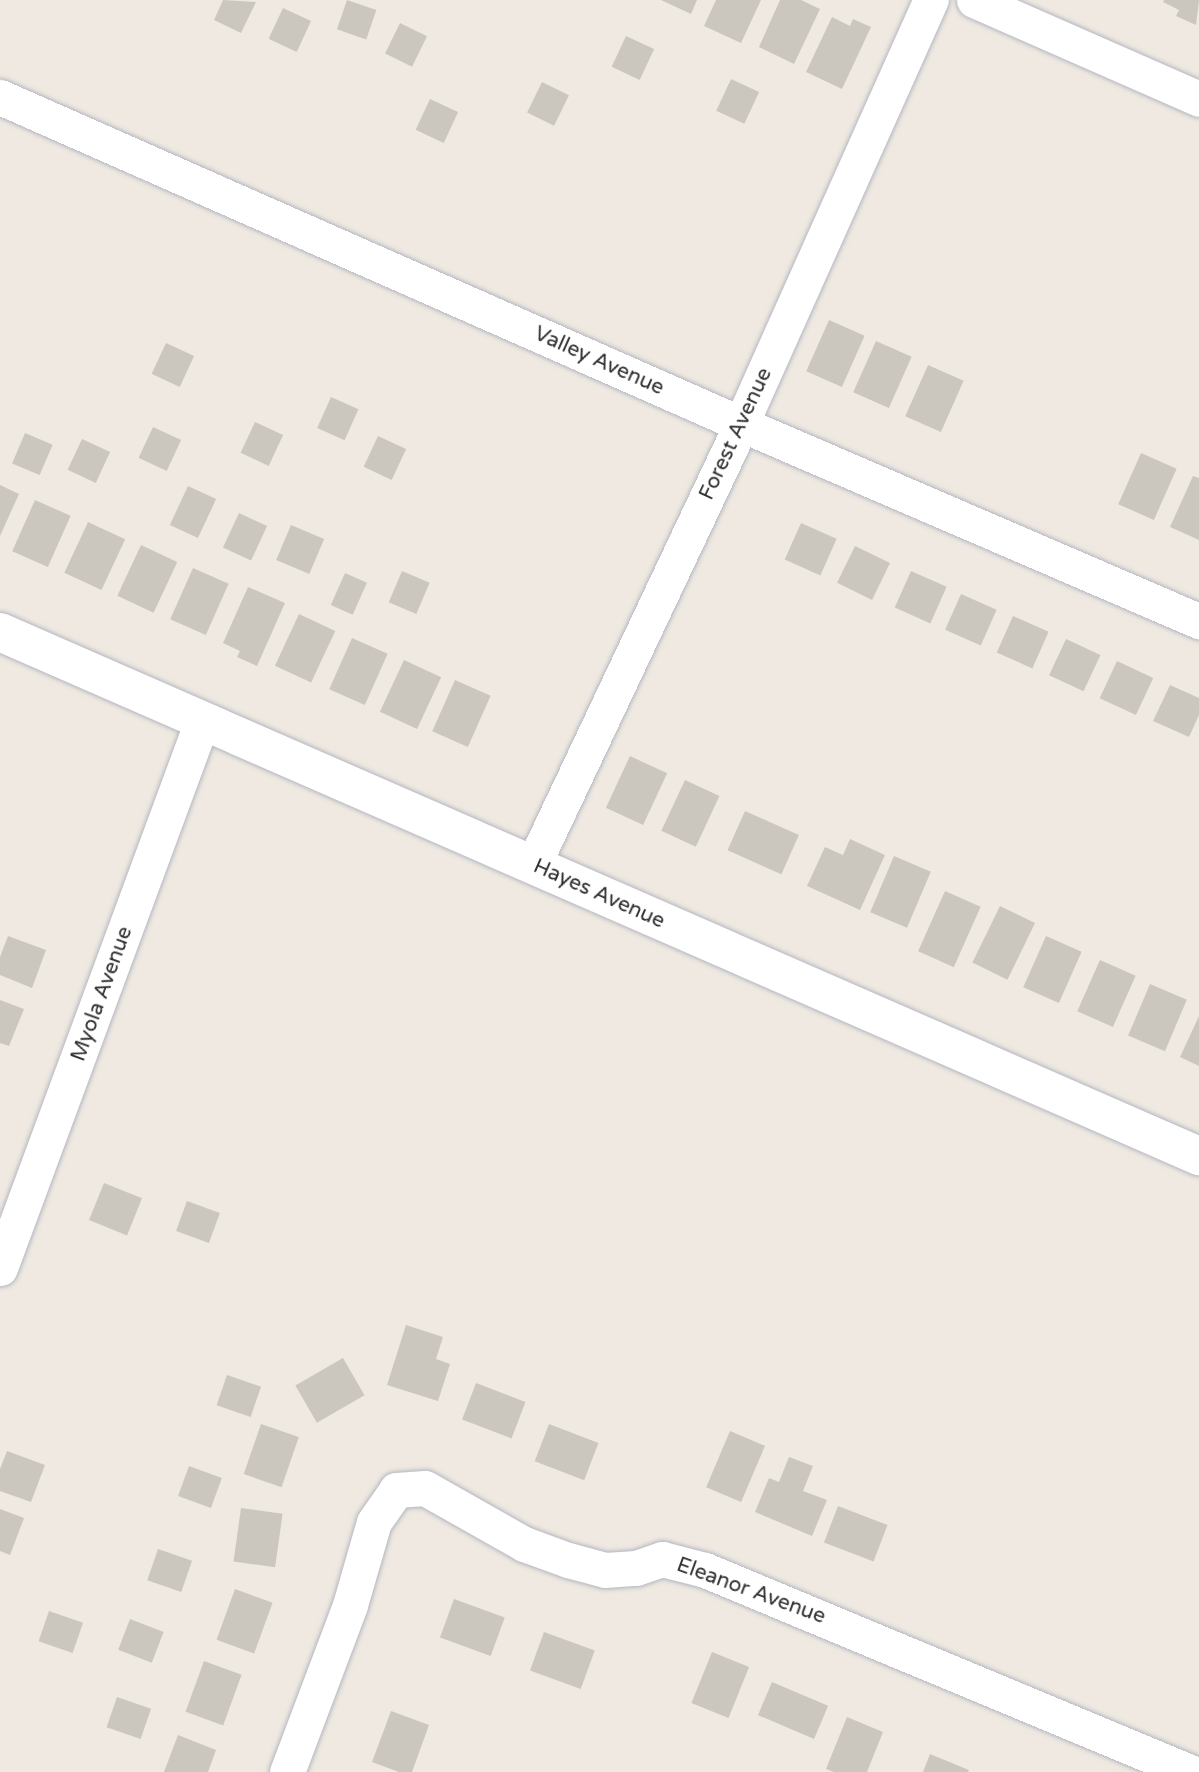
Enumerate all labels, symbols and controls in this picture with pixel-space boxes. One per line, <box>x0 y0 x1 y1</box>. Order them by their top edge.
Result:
street label: Valley Avenue <box>530 321 668 401</box>
street label: Forest Avenue <box>694 364 778 504</box>
street label: Hayes Avenue <box>529 854 669 934</box>
street label: Myola Avenue <box>66 923 138 1065</box>
street label: Eleanor Avenue <box>673 1552 829 1630</box>

